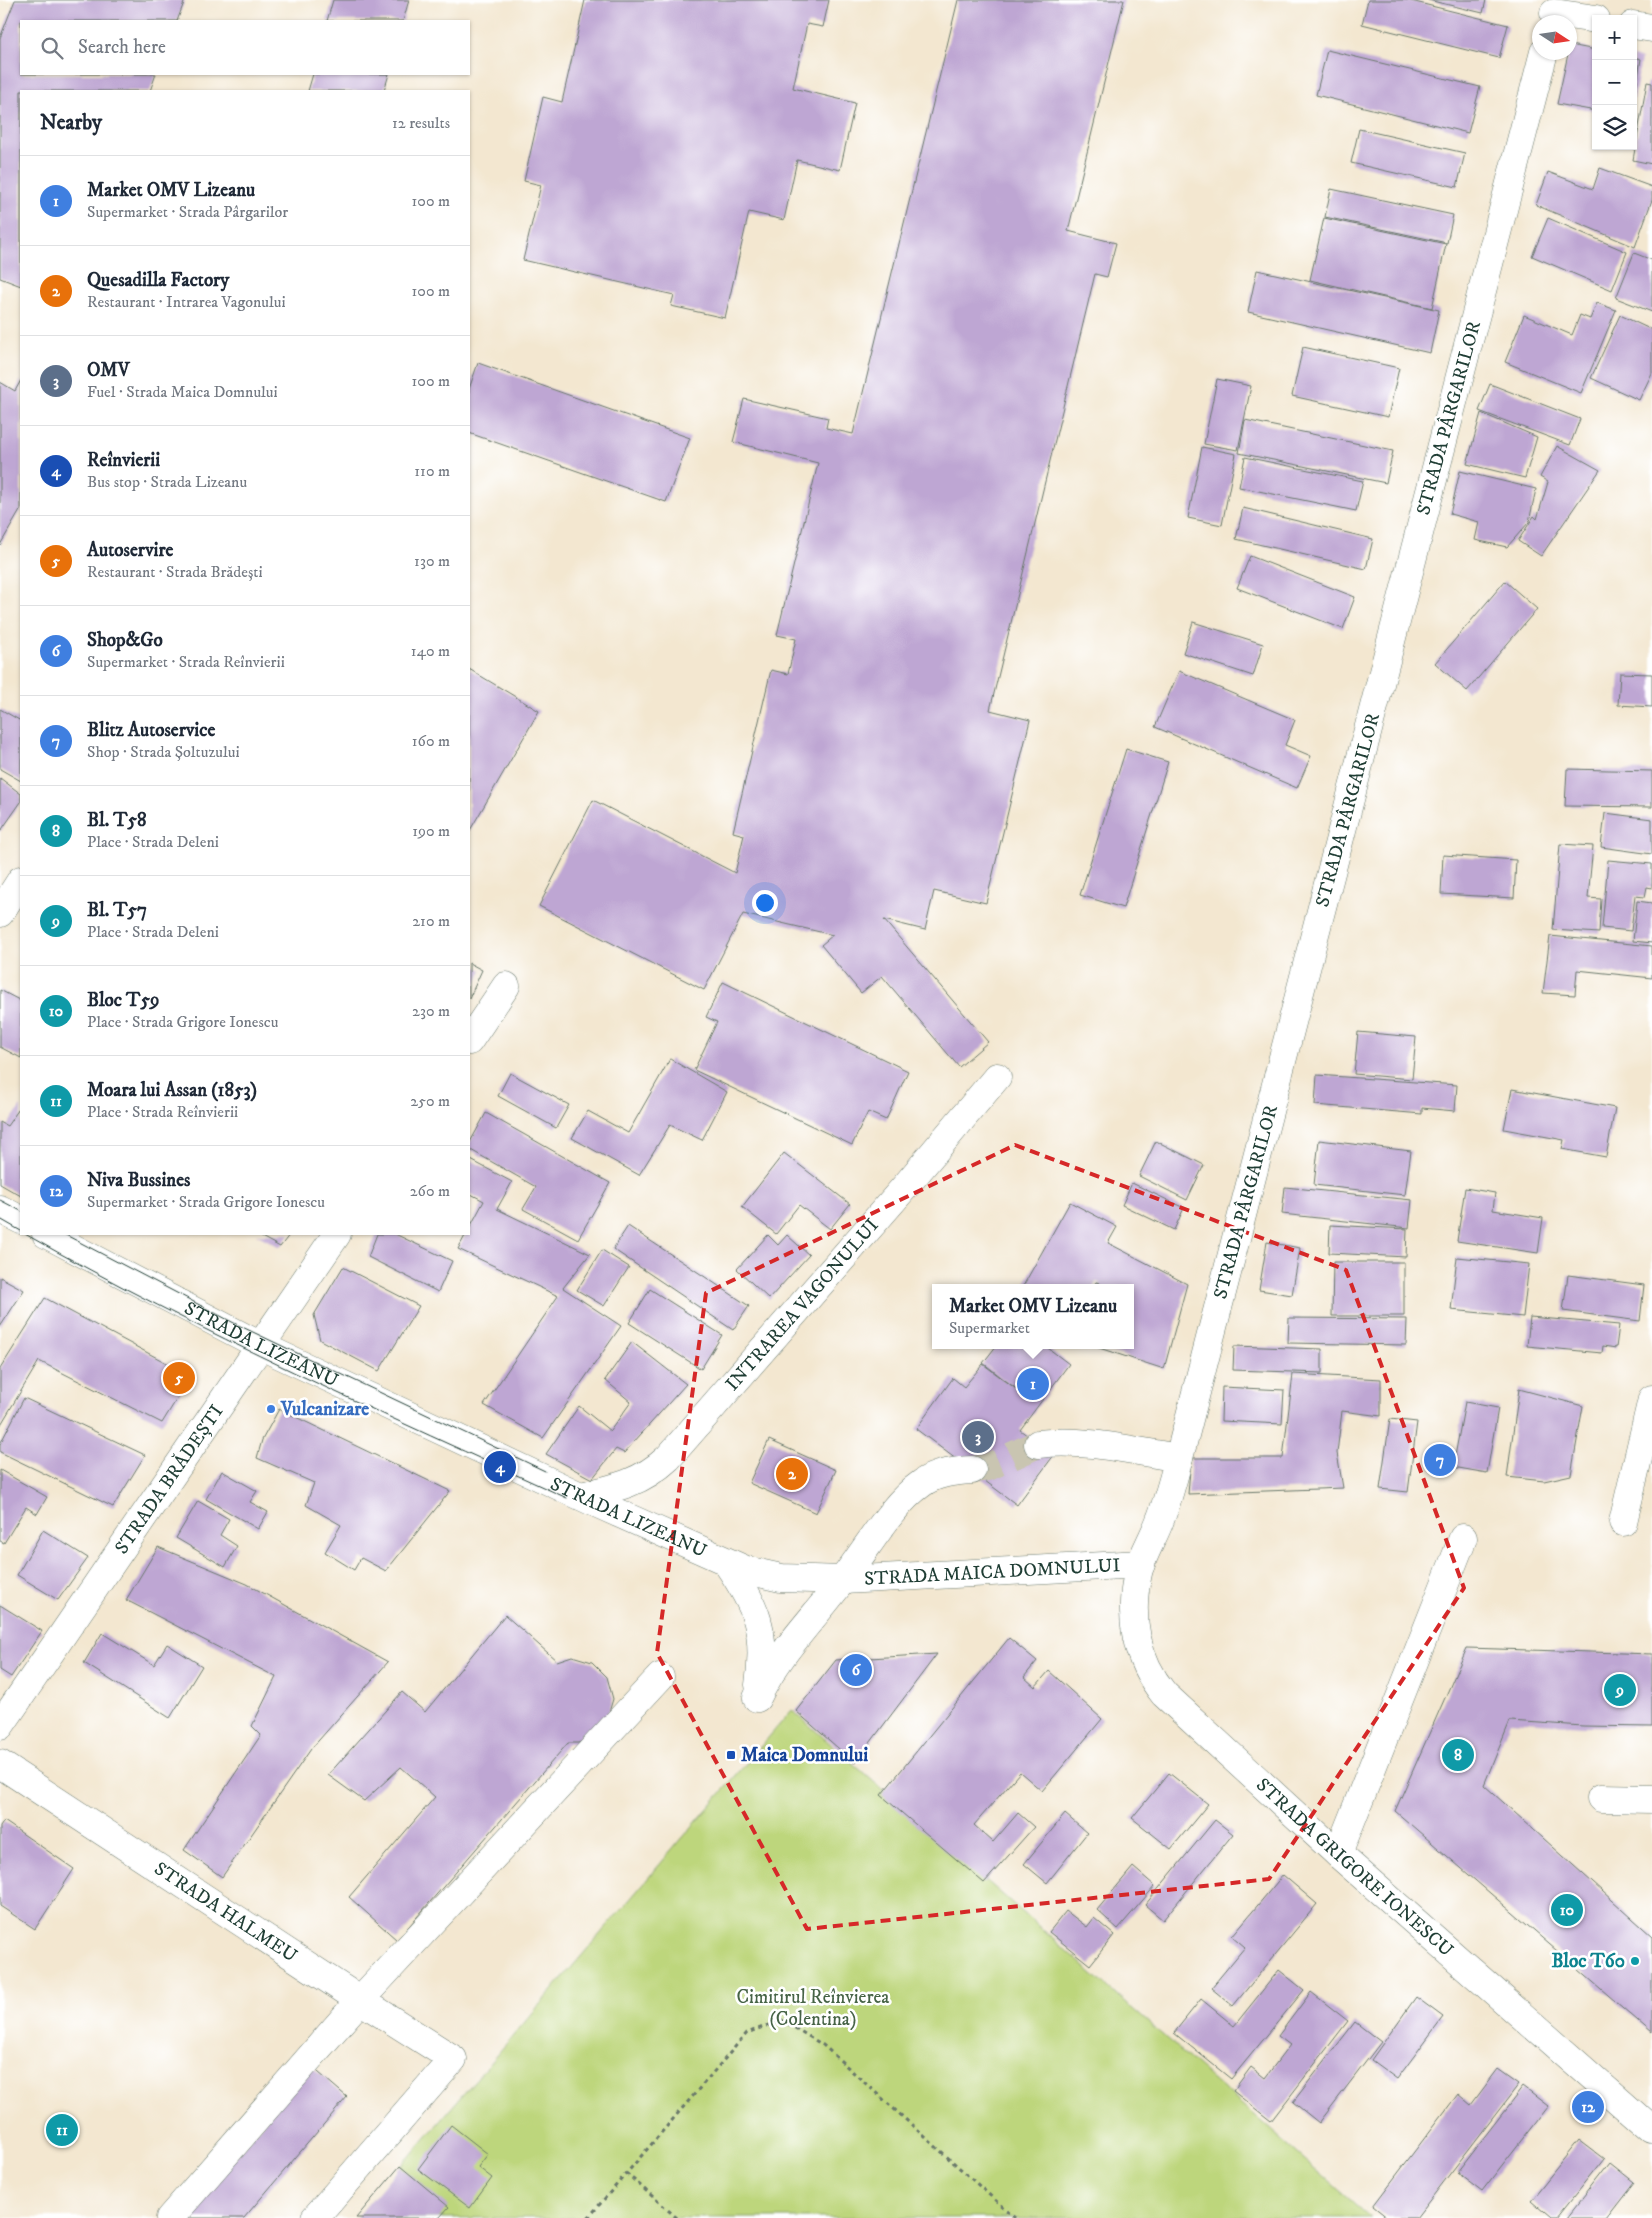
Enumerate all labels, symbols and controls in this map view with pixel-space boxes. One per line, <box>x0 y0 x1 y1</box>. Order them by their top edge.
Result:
north arrow <box>1532 15 1577 60</box>
map controls <box>1592 15 1637 150</box>
button: + <box>1592 15 1637 60</box>
search box <box>20 20 470 75</box>
icon: search <box>38 34 66 62</box>
text: Search here <box>78 36 166 59</box>
button: − <box>1592 60 1637 105</box>
button: layers <box>1592 105 1637 150</box>
text: Nearby <box>40 110 102 136</box>
text: 12 results <box>392 113 450 133</box>
text: Market OMV Lizeanu <box>87 179 255 202</box>
text: 1 <box>53 191 59 211</box>
text: 100 m <box>412 191 450 211</box>
text: Supermarket · Strada Pârgarilor <box>87 202 288 222</box>
text: Quesadilla Factory <box>87 269 229 292</box>
text: 2 <box>52 281 60 301</box>
text: 100 m <box>412 281 450 301</box>
text: Restaurant · Intrarea Vagonului <box>87 292 286 312</box>
street label: STRADA PÂRGARILOR <box>1410 318 1486 517</box>
text: OMV <box>87 359 130 382</box>
text: 3 <box>53 371 59 391</box>
text: 100 m <box>412 371 450 391</box>
text: Fuel · Strada Maica Domnului <box>87 382 278 402</box>
text: Reînvierii <box>87 449 160 472</box>
text: 4 <box>51 461 61 481</box>
text: 110 m <box>414 461 450 481</box>
text: Bus stop · Strada Lizeanu <box>87 472 247 492</box>
text: Autoservire <box>87 539 173 562</box>
text: 5 <box>52 551 60 571</box>
text: 130 m <box>414 551 450 571</box>
text: Restaurant · Strada Brădești <box>87 562 263 582</box>
text: Shop&Go <box>87 629 163 652</box>
text: 6 <box>52 641 60 661</box>
text: 140 m <box>411 641 450 661</box>
text: Supermarket · Strada Reînvierii <box>87 652 285 672</box>
street label: STRADA PÂRGARILOR <box>1309 710 1385 909</box>
text: Blitz Autoservice <box>87 719 215 742</box>
text: 7 <box>52 731 60 751</box>
text: 160 m <box>412 731 450 751</box>
text: Shop · Strada Șoltuzului <box>87 742 240 762</box>
text: Bl. T58 <box>87 809 147 832</box>
text: 8 <box>52 821 60 841</box>
text: 190 m <box>412 821 450 841</box>
text: Place · Strada Deleni <box>87 832 219 852</box>
your location <box>752 890 778 916</box>
text: Bl. T57 <box>87 899 147 922</box>
text: 9 <box>52 911 60 931</box>
text: 210 m <box>412 911 450 931</box>
text: Place · Strada Deleni <box>87 922 219 942</box>
text: Bloc T59 <box>87 989 159 1012</box>
text: 10 <box>49 1001 63 1021</box>
text: 230 m <box>412 1001 450 1021</box>
text: Place · Strada Grigore Ionescu <box>87 1012 278 1032</box>
text: Moara lui Assan (1853) <box>87 1079 257 1102</box>
text: 11 <box>50 1091 62 1111</box>
text: 250 m <box>410 1091 450 1111</box>
text: Place · Strada Reînvierii <box>87 1102 238 1122</box>
street label: STRADA PÂRGARILOR <box>1207 1102 1283 1301</box>
text: Niva Bussines <box>87 1169 190 1192</box>
text: 12 <box>49 1181 63 1201</box>
text: 260 m <box>410 1181 450 1201</box>
text: Supermarket · Strada Grigore Ionescu <box>87 1192 325 1212</box>
street label: INTRAREA VAGONULUI <box>721 1214 883 1395</box>
popup <box>932 1284 1134 1349</box>
text: Market OMV Lizeanu <box>949 1295 1117 1318</box>
street label: STRADA LIZEANU <box>180 1297 342 1392</box>
text: Supermarket <box>949 1318 1030 1338</box>
pin: 5 <box>163 1359 195 1397</box>
pin: 1 <box>1017 1365 1049 1403</box>
place label: Vulcanizare <box>280 1398 369 1421</box>
street label: STRADA BRĂDEȘTI <box>110 1400 228 1558</box>
marker: Vulcanizare <box>265 1403 277 1415</box>
pin: 3 <box>962 1418 994 1456</box>
pin: 7 <box>1424 1441 1456 1479</box>
pin: 4 <box>484 1448 516 1486</box>
pin: 2 <box>776 1455 808 1493</box>
street label: STRADA LIZEANU <box>547 1472 711 1563</box>
street label: STRADA MAICA DOMNULUI <box>864 1554 1121 1590</box>
pin: 6 <box>840 1651 872 1689</box>
pin: 9 <box>1604 1671 1636 1709</box>
pin: 8 <box>1442 1736 1474 1774</box>
place label: Maica Domnului <box>741 1744 868 1767</box>
marker: Maica Domnului <box>725 1749 737 1761</box>
street label: STRADA GRIGORE IONESCU <box>1251 1773 1458 1962</box>
street label: STRADA HALMEU <box>150 1857 302 1967</box>
pin: 10 <box>1551 1891 1583 1929</box>
place label: Bloc T60 <box>1551 1950 1625 1973</box>
marker: Bloc T60 <box>1629 1955 1641 1967</box>
park label: Cimitirul Reînvierea (Colentina) <box>737 1986 889 2031</box>
pin: 12 <box>1572 2088 1604 2126</box>
pin: 11 <box>46 2111 78 2149</box>

